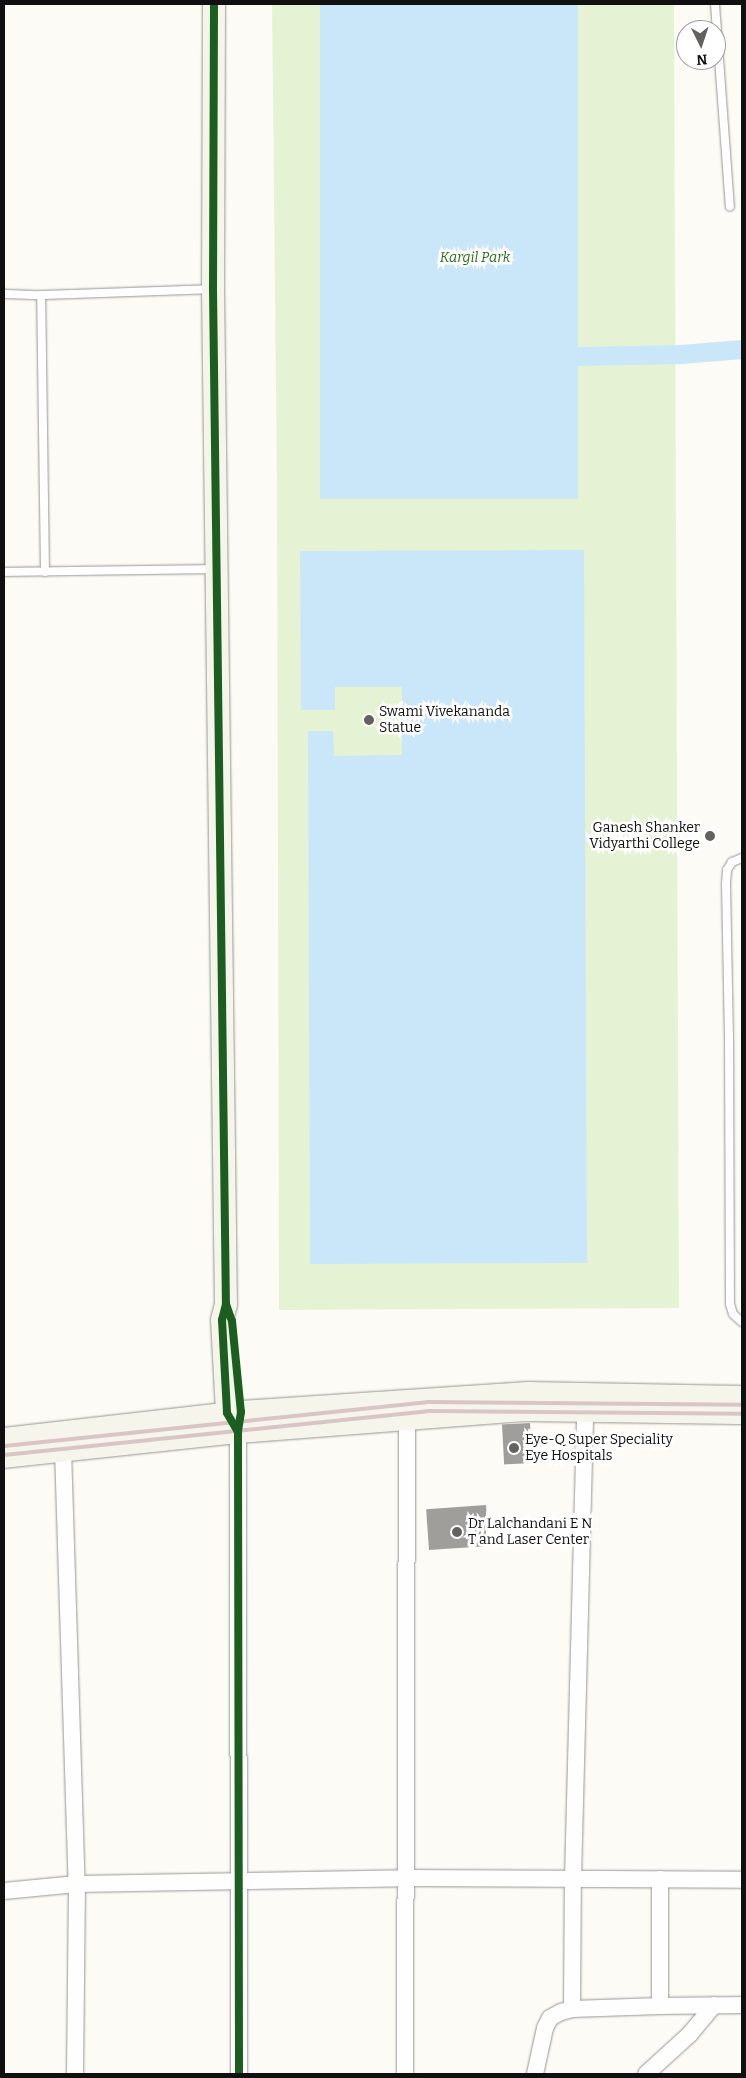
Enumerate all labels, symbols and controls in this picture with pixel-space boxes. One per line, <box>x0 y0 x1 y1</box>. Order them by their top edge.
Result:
north arrow <box>676 20 726 70</box>
text: N <box>696 51 708 68</box>
park label: Kargil Park <box>440 250 510 266</box>
place label: Swami Vivekananda Statue <box>379 704 510 736</box>
marker: Swami Vivekananda Statue <box>363 714 375 726</box>
place label: Ganesh Shanker Vidyarthi College <box>589 820 700 852</box>
marker: Ganesh Shanker Vidyarthi College <box>704 830 716 842</box>
place label: Eye-Q Super Speciality Eye Hospitals <box>525 1432 673 1464</box>
marker: Eye-Q Super Speciality Eye Hospitals <box>507 1441 521 1455</box>
place label: Dr Lalchandani E N T and Laser Center <box>468 1516 592 1548</box>
marker: Dr Lalchandani E N T and Laser Center <box>450 1525 464 1539</box>

